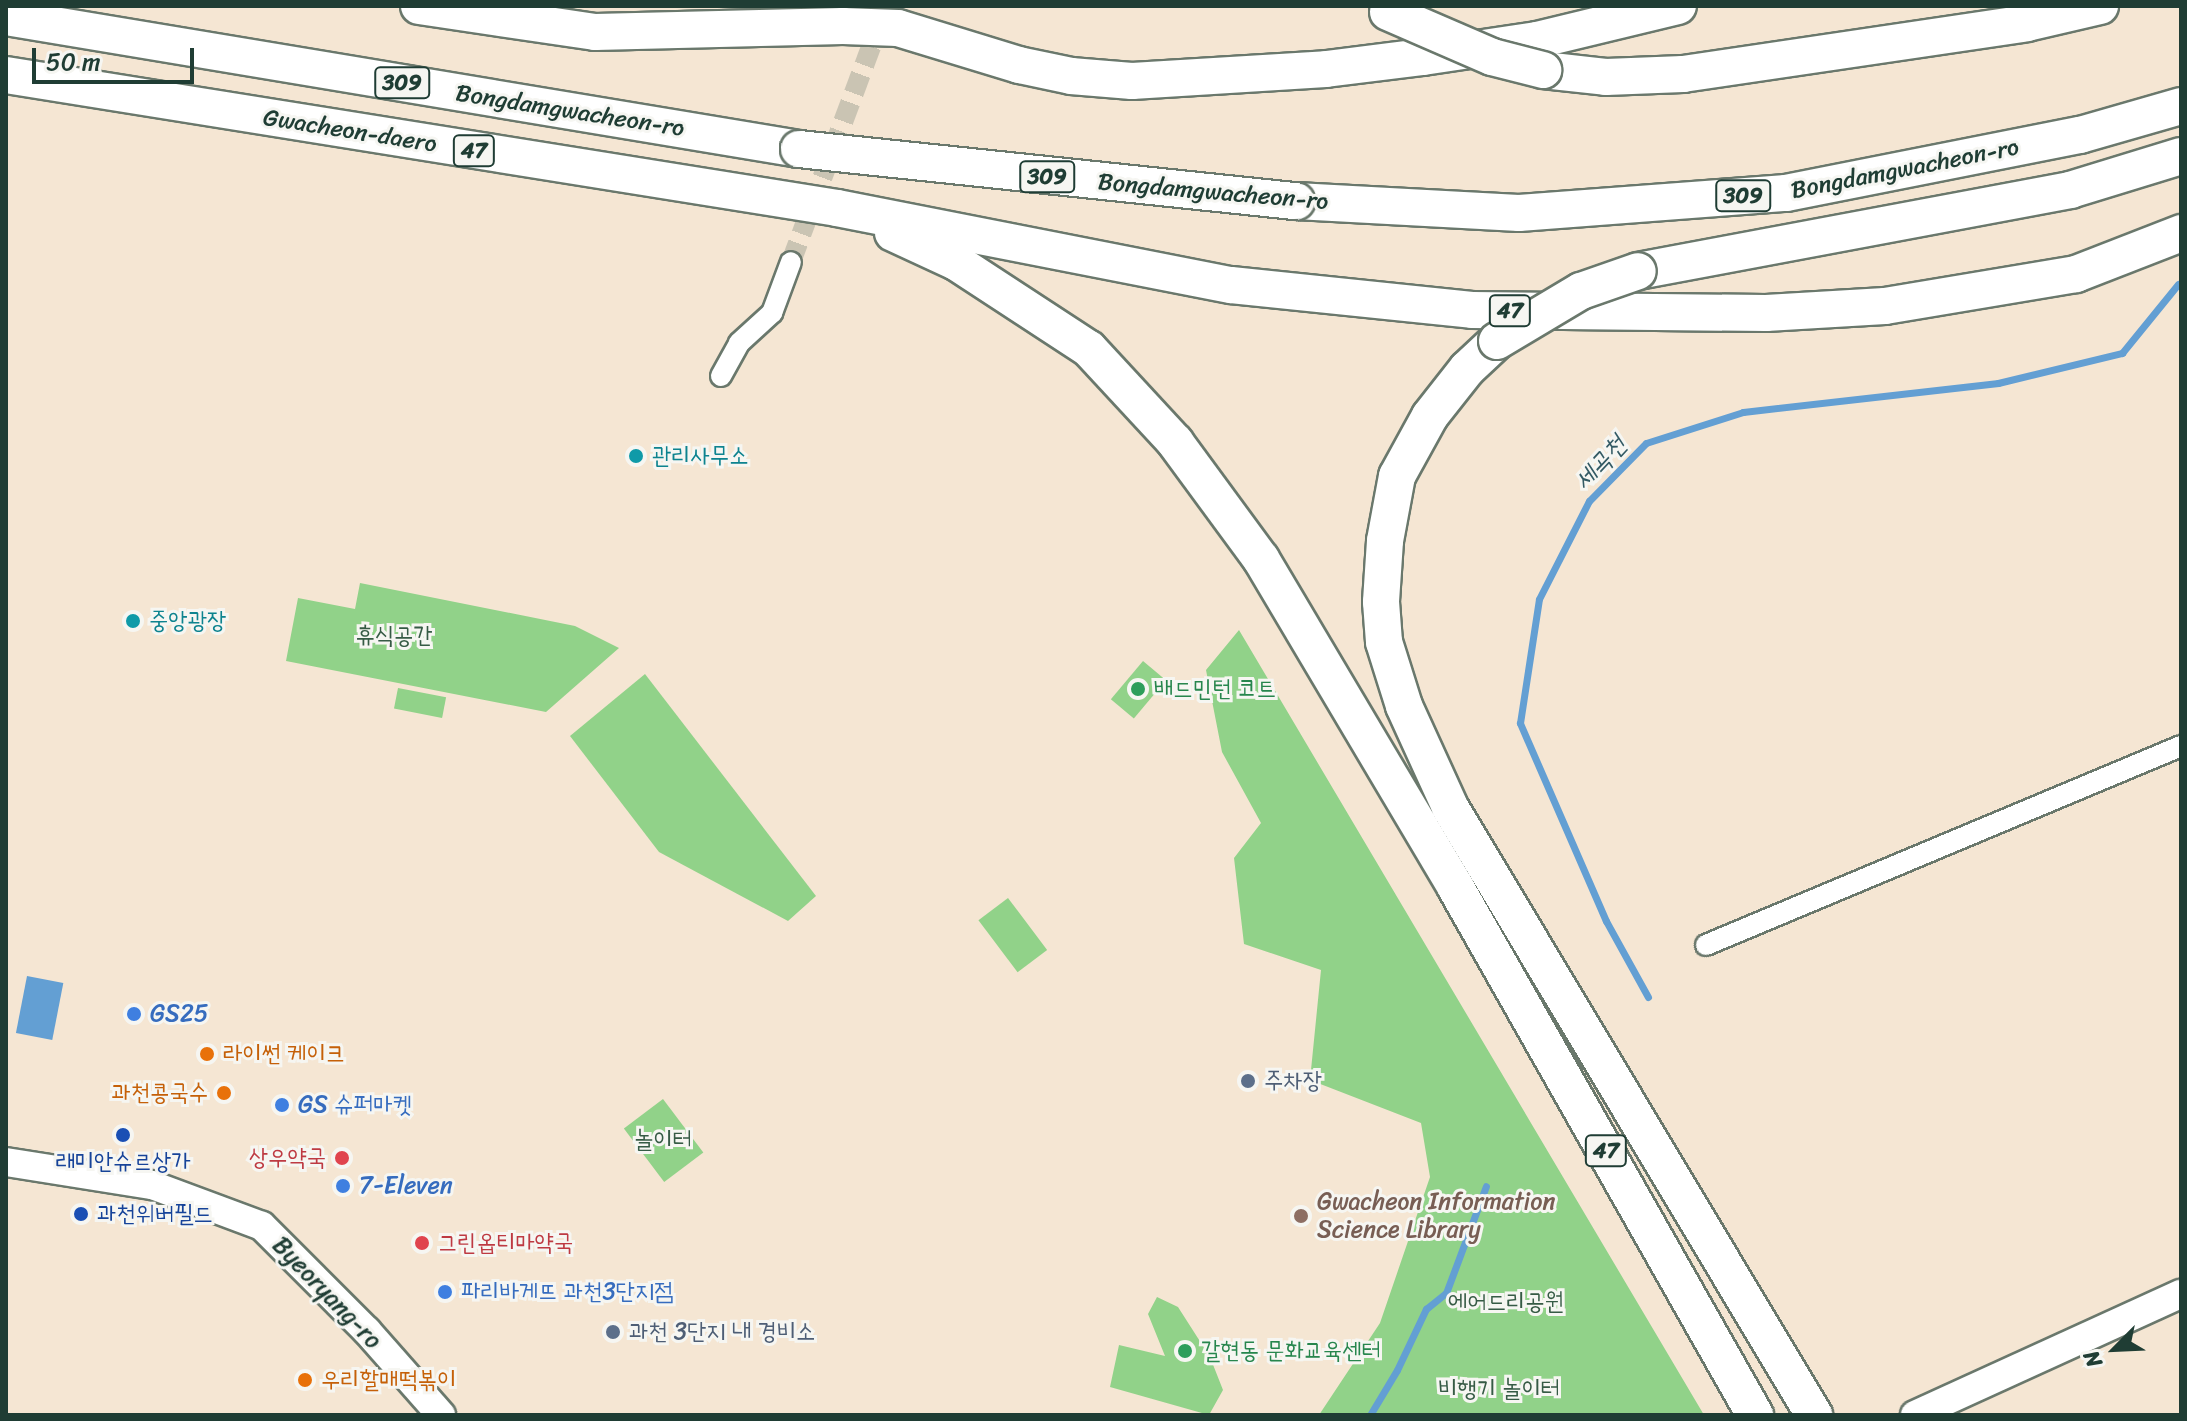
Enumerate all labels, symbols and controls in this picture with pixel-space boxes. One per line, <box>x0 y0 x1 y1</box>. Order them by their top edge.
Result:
scale bar <box>36 32 198 82</box>
text: 50 m <box>46 41 101 83</box>
road number: 309 <box>374 65 430 101</box>
street label: Bongdamgwacheon-ro <box>454 79 686 143</box>
street label: Gwacheon-daero <box>261 103 439 159</box>
road number: 47 <box>452 133 496 169</box>
street label: Bongdamgwacheon-ro <box>1789 133 2021 205</box>
road number: 309 <box>1019 159 1075 195</box>
street label: Bongdamgwacheon-ro <box>1097 168 1329 216</box>
road number: 309 <box>1715 178 1771 214</box>
road number: 47 <box>1488 293 1532 329</box>
water label: 세곡천 <box>1567 429 1633 497</box>
place label: 관리사무소 <box>652 442 749 470</box>
marker: 관리사무소 <box>627 447 645 465</box>
place label: 중앙광장 <box>149 607 226 635</box>
marker: 중앙광장 <box>124 612 142 630</box>
park label: 휴식공간 <box>355 622 433 650</box>
place label: 배드민턴 코트 <box>1154 675 1276 703</box>
marker: 배드민턴 코트 <box>1129 680 1147 698</box>
place label: GS25 <box>150 1000 209 1028</box>
marker: GS25 <box>125 1005 143 1023</box>
place label: 라이썬 케이크 <box>223 1040 345 1068</box>
marker: 라이썬 케이크 <box>198 1045 216 1063</box>
place label: 주차장 <box>1264 1067 1322 1095</box>
marker: 주차장 <box>1239 1072 1257 1090</box>
place label: 과천콩국수 <box>111 1079 208 1107</box>
marker: 과천콩국수 <box>215 1084 233 1102</box>
place label: GS 슈퍼마켓 <box>298 1091 412 1119</box>
marker: GS 슈퍼마켓 <box>273 1096 291 1114</box>
marker: 래미안슈르상가 <box>114 1126 132 1144</box>
park label: 놀이터 <box>634 1126 692 1154</box>
road number: 47 <box>1584 1133 1628 1169</box>
place label: 상우약국 <box>249 1144 326 1172</box>
place label: 래미안슈르상가 <box>55 1148 191 1176</box>
marker: 상우약국 <box>333 1149 351 1167</box>
place label: 7-Eleven <box>359 1172 453 1200</box>
marker: 7-Eleven <box>334 1177 352 1195</box>
place label: Gwacheon Information Science Library <box>1317 1188 1556 1244</box>
place label: 과천위버필드 <box>97 1200 213 1228</box>
marker: 과천위버필드 <box>72 1205 90 1223</box>
marker: Gwacheon Information Science Library <box>1292 1207 1310 1225</box>
place label: 그린옵티마약국 <box>438 1229 573 1257</box>
street label: Byeoryang-ro <box>266 1231 388 1355</box>
marker: 그린옵티마약국 <box>413 1234 431 1252</box>
place label: 파리바게뜨 과천3단지점 <box>461 1278 674 1306</box>
marker: 파리바게뜨 과천3단지점 <box>436 1283 454 1301</box>
park label: 에어드리공원 <box>1448 1288 1564 1316</box>
north arrow <box>2075 1309 2155 1389</box>
place label: 과천 3단지 내 경비소 <box>629 1318 815 1346</box>
marker: 과천 3단지 내 경비소 <box>604 1323 622 1341</box>
place label: 갈현동 문화교육센터 <box>1201 1337 1381 1365</box>
marker: 갈현동 문화교육센터 <box>1176 1342 1194 1360</box>
text: N <box>2072 1344 2114 1374</box>
place label: 우리할매떡볶이 <box>321 1366 456 1394</box>
marker: 우리할매떡볶이 <box>296 1371 314 1389</box>
park label: 비행기 놀이터 <box>1438 1375 1560 1403</box>

